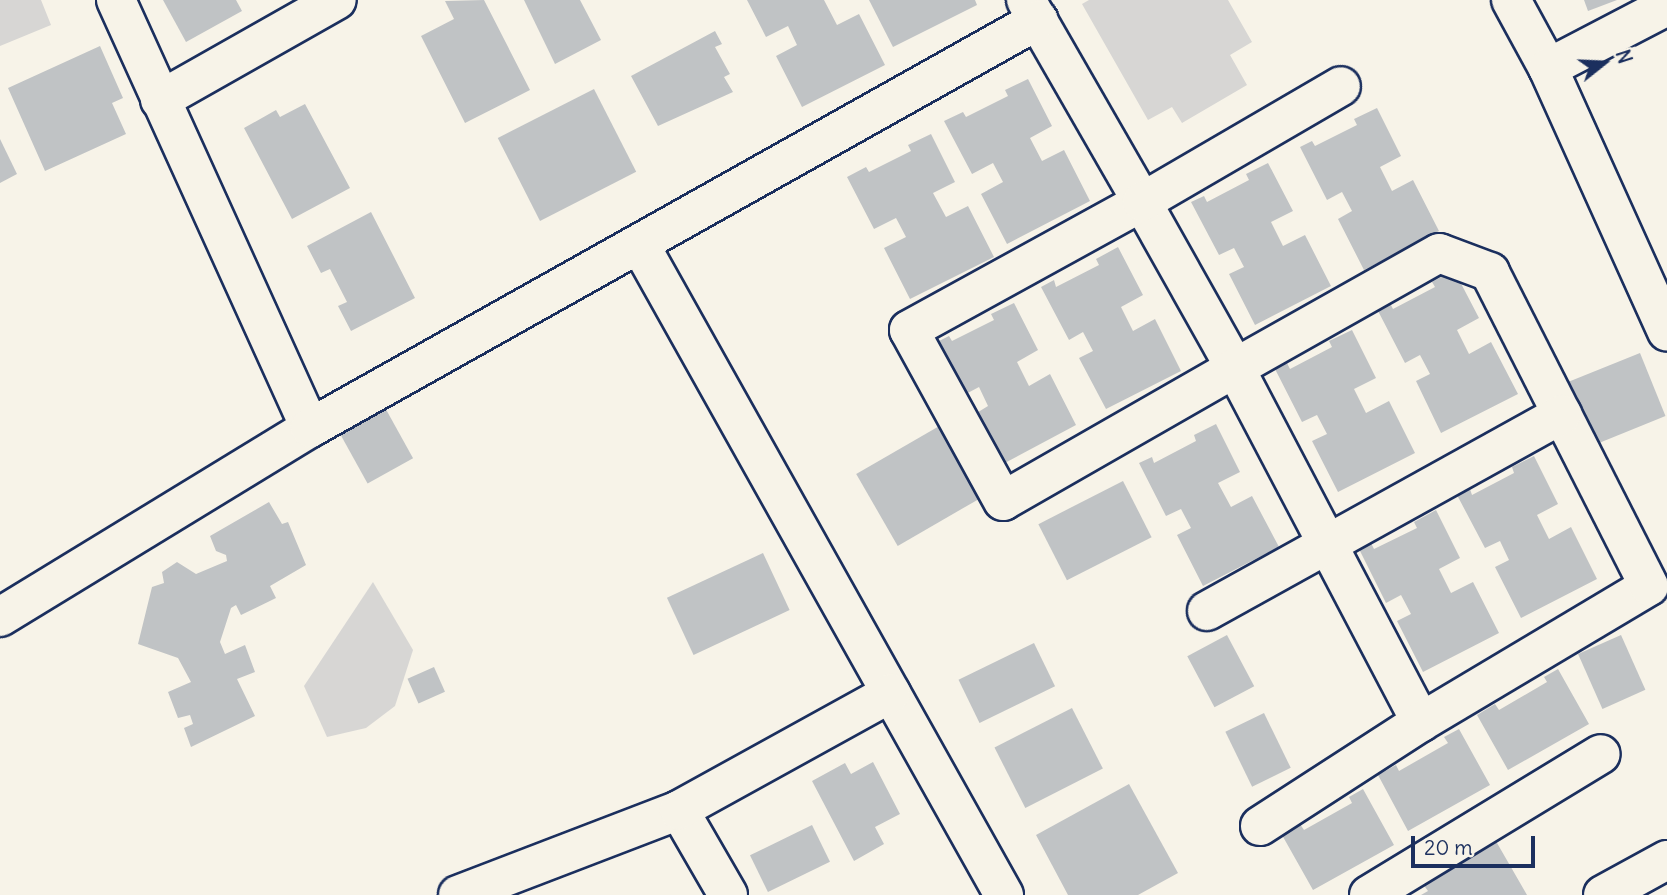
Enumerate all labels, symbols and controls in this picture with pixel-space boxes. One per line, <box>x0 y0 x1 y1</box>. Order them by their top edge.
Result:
north arrow <box>1569 28 1639 98</box>
text: N <box>1611 47 1637 66</box>
scale bar <box>1415 822 1539 866</box>
text: 20 m <box>1424 834 1473 861</box>

